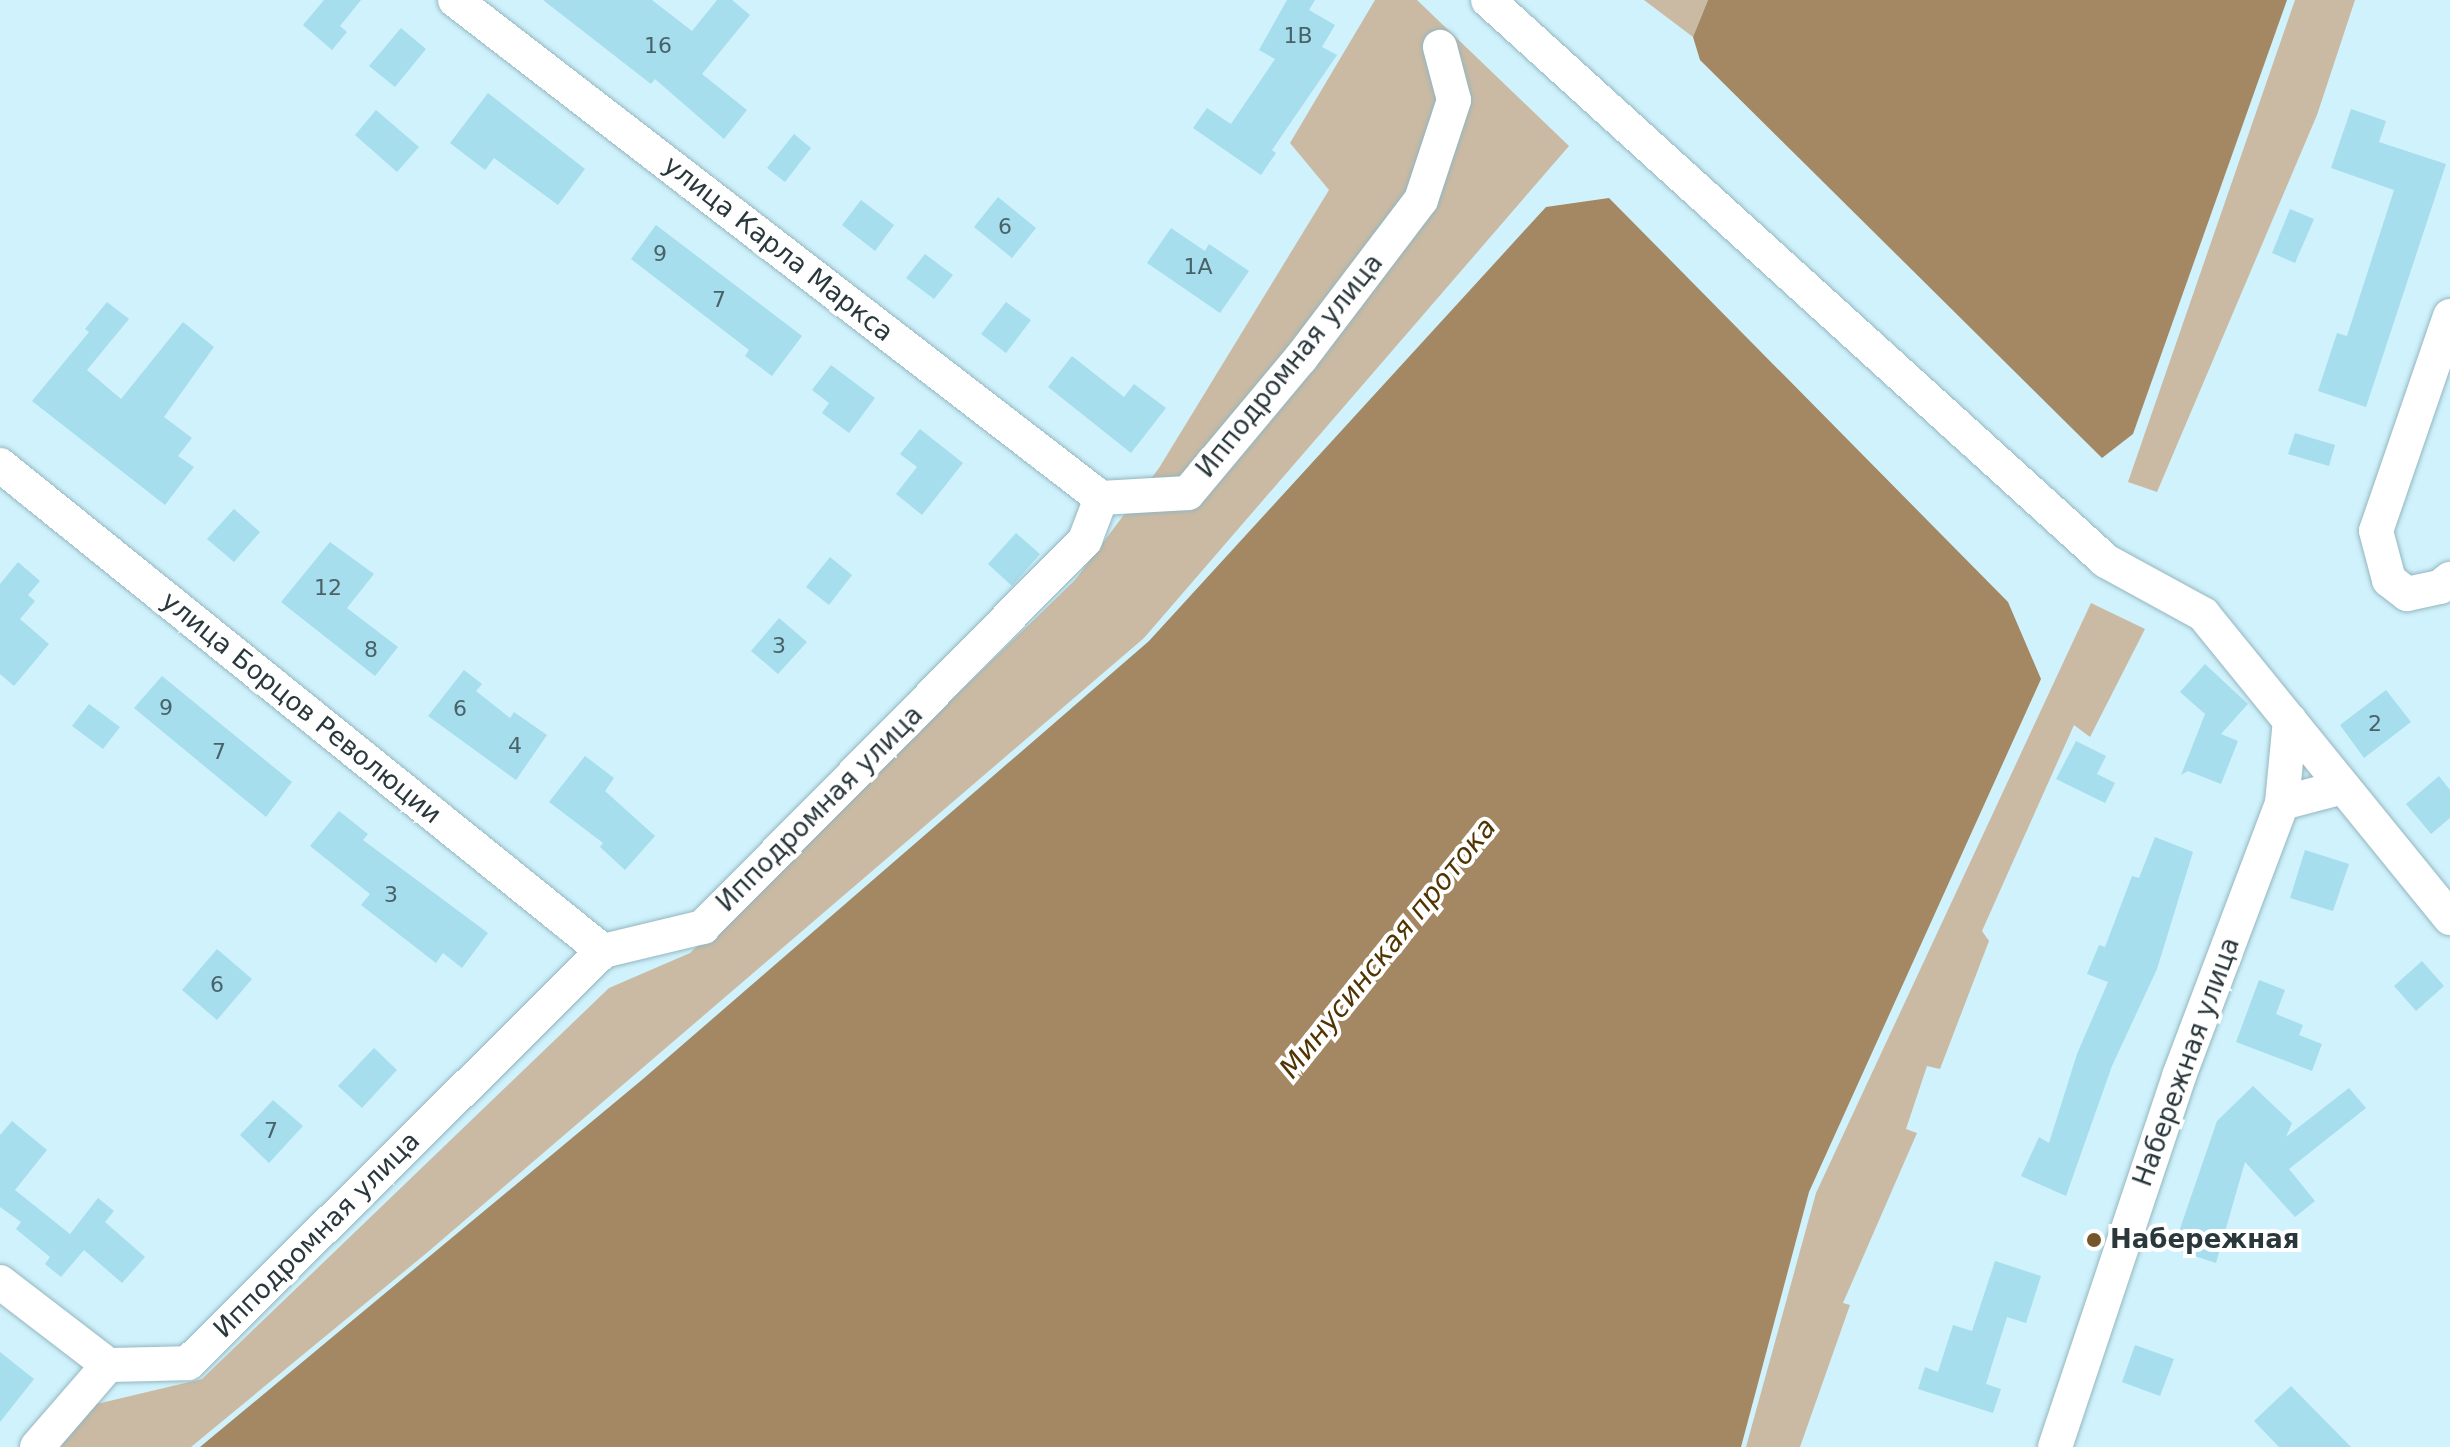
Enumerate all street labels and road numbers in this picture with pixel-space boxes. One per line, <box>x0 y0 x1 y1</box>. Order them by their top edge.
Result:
street label: улица Карла Маркса <box>657 149 899 349</box>
street label: Ипподромная улица <box>1190 248 1390 484</box>
street label: улица Борцов Революции <box>155 585 447 831</box>
street label: Ипподромная улица <box>710 699 930 919</box>
street label: Набережная улица <box>2127 933 2247 1191</box>
street label: Ипподромная улица <box>207 1125 427 1345</box>

